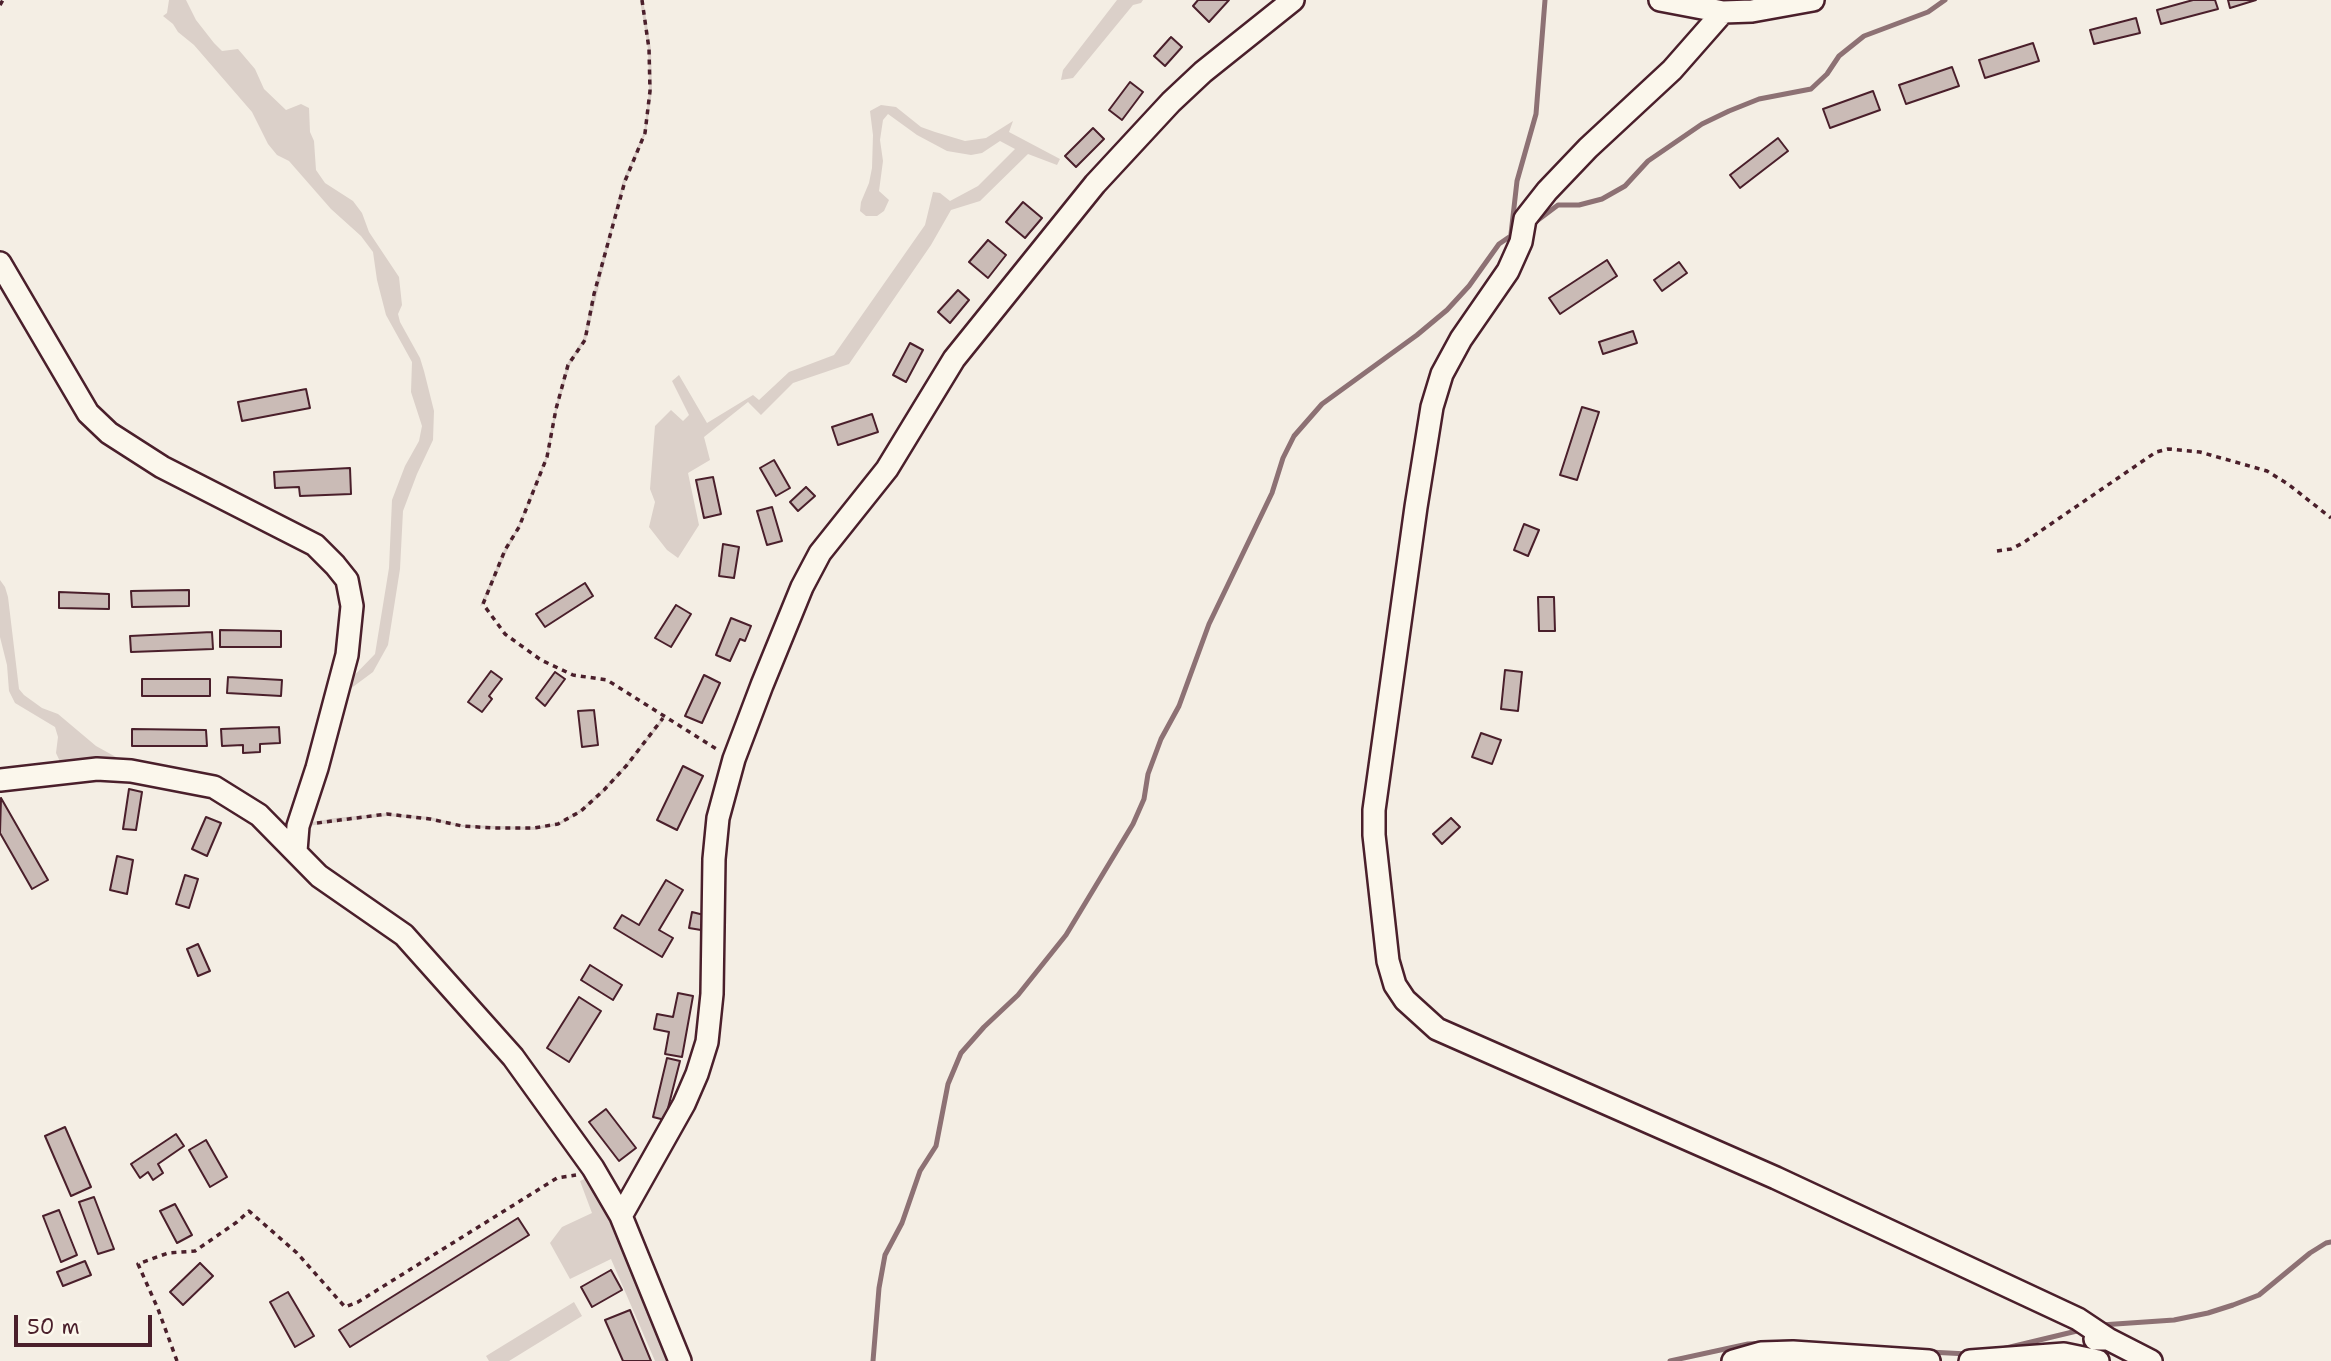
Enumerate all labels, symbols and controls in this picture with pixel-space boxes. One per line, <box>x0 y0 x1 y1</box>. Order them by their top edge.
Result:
scale bar <box>18 1302 156 1346</box>
text: 50 m <box>27 1313 80 1341</box>

